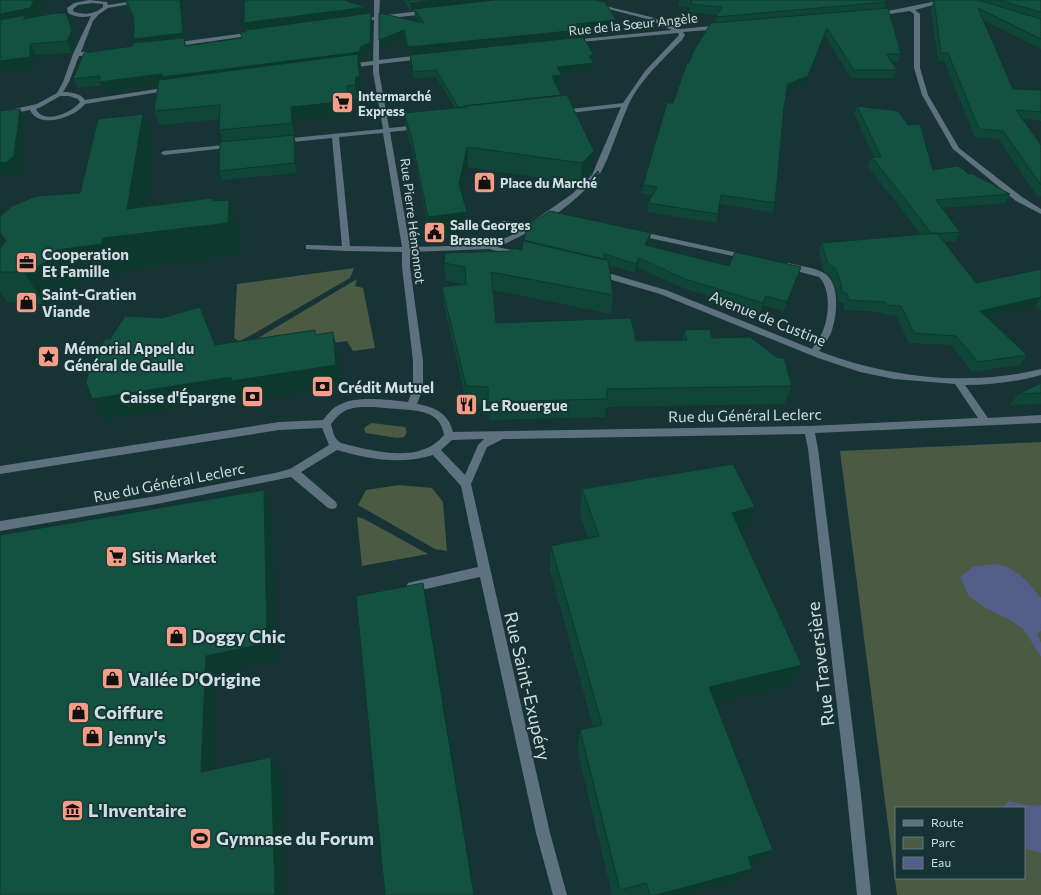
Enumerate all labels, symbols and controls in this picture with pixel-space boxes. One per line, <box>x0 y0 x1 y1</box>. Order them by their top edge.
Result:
street label: Rue de la Sœur Angèle <box>568 9 698 39</box>
place label: Intermarché Express <box>358 88 431 119</box>
supermarket icon: Intermarché Express <box>329 90 355 116</box>
street label: Rue Pierre Hémonnot <box>397 157 429 285</box>
shop icon: Place du Marché <box>471 170 497 196</box>
place label: Place du Marché <box>500 175 597 191</box>
place label: Salle Georges Brassens <box>450 217 530 248</box>
public building icon: Salle Georges Brassens <box>422 219 448 245</box>
place label: Cooperation Et Famille <box>42 245 129 280</box>
office icon: Cooperation Et Famille <box>14 250 40 276</box>
place label: Saint-Gratien Viande <box>42 285 136 320</box>
street label: Avenue de Custine <box>707 286 829 350</box>
shop icon: Saint-Gratien Viande <box>14 290 40 316</box>
place label: Mémorial Appel du Général de Gaulle <box>64 339 194 374</box>
place icon: Mémorial Appel du Général de Gaulle <box>36 344 62 370</box>
bank icon: Crédit Mutuel <box>309 374 335 400</box>
place label: Crédit Mutuel <box>338 378 434 396</box>
bank icon: Caisse d'Épargne <box>239 384 265 410</box>
place label: Caisse d'Épargne <box>120 388 236 406</box>
restaurant icon: Le Rouergue <box>454 392 480 418</box>
place label: Le Rouergue <box>482 396 568 414</box>
street label: Rue du Général Leclerc <box>668 405 822 425</box>
street label: Rue du Général Leclerc <box>92 459 246 505</box>
supermarket icon: Sitis Market <box>104 544 130 570</box>
place label: Sitis Market <box>132 548 216 566</box>
street label: Rue Traversière <box>801 601 839 727</box>
street label: Rue Saint-Exupéry <box>500 610 556 762</box>
shop icon: Doggy Chic <box>164 623 190 649</box>
place label: Doggy Chic <box>192 625 286 647</box>
shop icon: Vallée D'Origine <box>99 666 125 692</box>
place label: Vallée D'Origine <box>128 668 261 690</box>
shop icon: Coiffure <box>66 699 92 725</box>
place label: Coiffure <box>94 701 163 723</box>
shop icon: Jenny's <box>79 724 105 750</box>
place label: Jenny's <box>108 726 166 748</box>
museum icon: L'Inventaire <box>60 797 86 823</box>
place label: L'Inventaire <box>88 799 186 821</box>
legend <box>895 807 1025 879</box>
text: Route <box>931 815 964 829</box>
sports icon: Gymnase du Forum <box>188 825 214 851</box>
place label: Gymnase du Forum <box>216 827 374 849</box>
text: Parc <box>931 835 955 849</box>
text: Eau <box>931 855 951 869</box>

